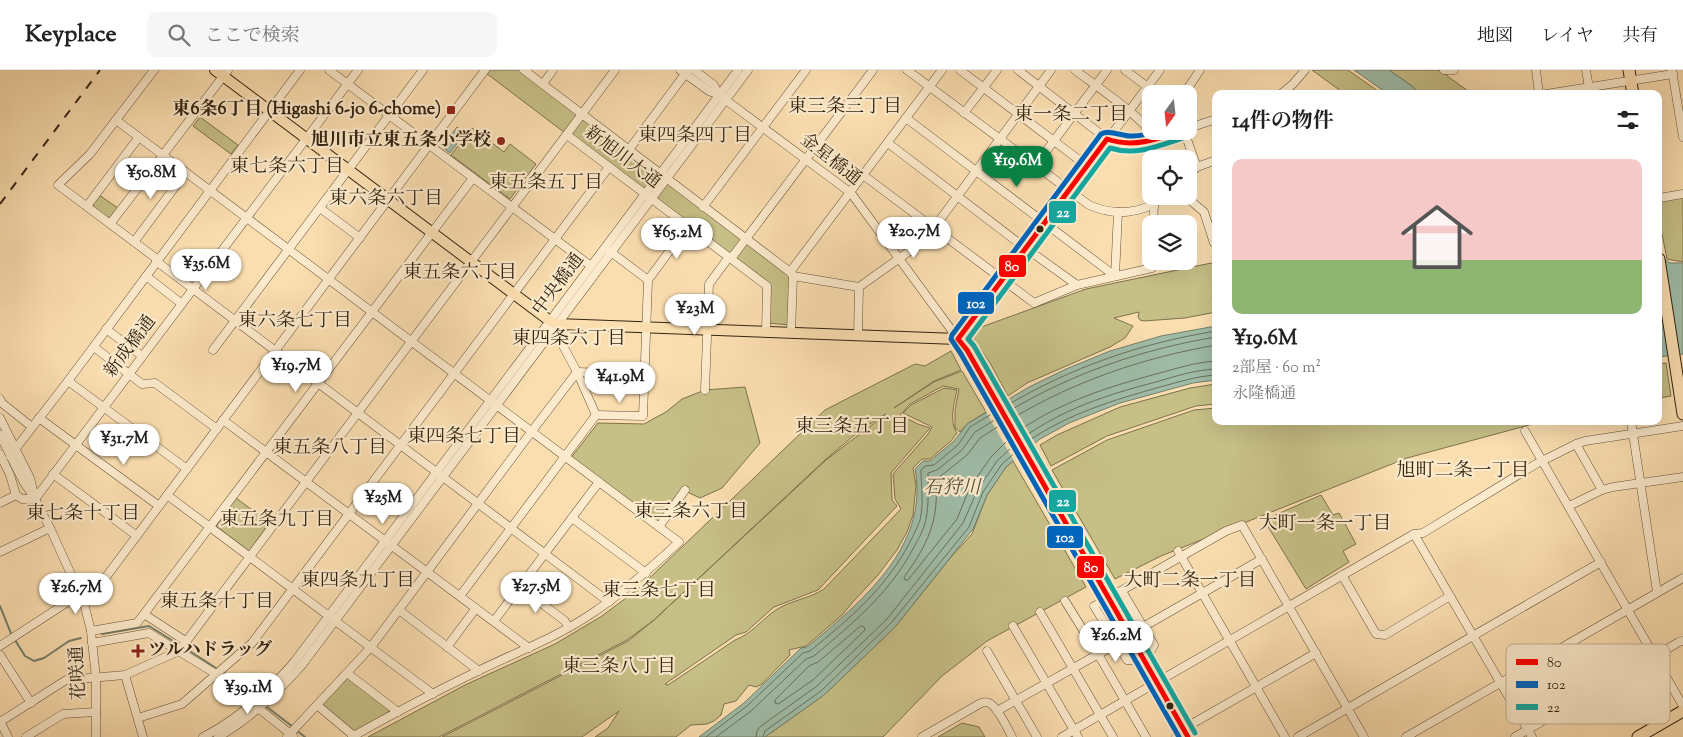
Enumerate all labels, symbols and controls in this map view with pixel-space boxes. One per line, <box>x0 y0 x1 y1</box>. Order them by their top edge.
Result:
search box <box>147 12 497 57</box>
text: Keyplace <box>25 18 117 52</box>
icon: search <box>165 21 193 49</box>
text: ここで検索 <box>205 23 300 50</box>
text: 地図 <box>1477 24 1513 50</box>
text: レイヤ <box>1541 24 1594 50</box>
text: 共有 <box>1622 24 1658 50</box>
north arrow <box>1142 85 1198 140</box>
map controls <box>1142 85 1197 270</box>
district label: 東三条三丁目 <box>788 94 902 121</box>
place label: 東6条6丁目 (Higashi 6-jo 6-chome) <box>173 97 441 123</box>
district label: 東一条二丁目 <box>1014 102 1128 129</box>
marker: 東6条6丁目 (Higashi 6-jo 6-chome) <box>445 104 457 116</box>
icon: filters <box>1614 106 1642 134</box>
text: 14件の物件 <box>1232 107 1334 137</box>
street label: 新旭川大通 <box>578 121 666 195</box>
district label: 東四条四丁目 <box>638 123 752 150</box>
place label: 旭川市立東五条小学校 <box>311 128 491 154</box>
street label: 金星橋通 <box>794 128 866 192</box>
marker: 旭川市立東五条小学校 <box>495 135 507 147</box>
pin: ¥19.6M <box>976 146 1058 188</box>
text: ¥19.6M <box>992 150 1042 173</box>
button: locate <box>1142 150 1197 205</box>
district label: 東七条六丁目 <box>230 154 344 181</box>
pin: ¥50.8M <box>110 158 192 200</box>
text: ¥50.8M <box>126 162 176 185</box>
district label: 東五条五丁目 <box>489 170 603 197</box>
district label: 東六条六丁目 <box>329 186 443 213</box>
icon: home <box>1392 192 1482 282</box>
line badge: 22 <box>1048 200 1077 224</box>
text: 22 <box>1056 204 1070 224</box>
button: layers <box>1142 215 1197 270</box>
pin: ¥20.7M <box>873 216 955 259</box>
pin: ¥65.2M <box>636 218 718 260</box>
text: ¥20.7M <box>888 221 940 244</box>
text: ¥65.2M <box>652 222 702 245</box>
unlabelled marker <box>1035 224 1045 234</box>
pin: ¥35.6M <box>165 248 247 291</box>
street label: 中央橋通 <box>527 248 591 322</box>
text: ¥35.6M <box>182 253 230 276</box>
line badge: 80 <box>998 254 1027 278</box>
text: 80 <box>1005 258 1020 278</box>
district label: 東五条六丁目 <box>403 260 517 287</box>
line badge: 102 <box>957 291 995 315</box>
pin: ¥23M <box>665 294 725 336</box>
text: 102 <box>967 295 986 315</box>
text: ¥23M <box>676 298 714 321</box>
district label: 東六条七丁目 <box>238 308 352 335</box>
street label: 新成橋通 <box>99 310 163 384</box>
text: ¥19.6M <box>1232 324 1297 354</box>
district label: 東四条六丁目 <box>512 326 626 353</box>
pin: ¥19.7M <box>255 350 337 393</box>
text: ¥19.7M <box>271 355 321 378</box>
text: 2部屋 · 60 m² <box>1232 357 1321 380</box>
pin: ¥41.9M <box>579 362 661 404</box>
text: ¥41.9M <box>595 366 645 389</box>
text: 永隆橋通 <box>1232 383 1296 406</box>
district label: 東三条五丁目 <box>795 414 909 441</box>
pin: ¥31.7M <box>83 424 165 466</box>
district label: 東四条七丁目 <box>407 424 521 451</box>
text: ¥31.7M <box>100 428 148 451</box>
district label: 東五条八丁目 <box>273 435 387 462</box>
district label: 旭町二条一丁目 <box>1396 458 1530 485</box>
water label: 石狩川 <box>923 475 982 502</box>
pin: ¥25M <box>353 482 413 525</box>
text: ¥25M <box>364 487 402 510</box>
line badge: 22 <box>1048 489 1077 513</box>
text: 22 <box>1056 493 1070 513</box>
district label: 東三条六丁目 <box>634 499 748 526</box>
district label: 東七条十丁目 <box>26 501 140 528</box>
district label: 東五条九丁目 <box>220 507 334 534</box>
district label: 大町一条一丁目 <box>1258 511 1392 538</box>
line badge: 102 <box>1046 525 1084 549</box>
text: 102 <box>1056 529 1075 549</box>
line badge: 80 <box>1076 555 1105 579</box>
text: 80 <box>1084 559 1099 579</box>
district label: 東四条九丁目 <box>301 568 415 595</box>
district label: 大町二条一丁目 <box>1123 568 1257 595</box>
pin: ¥26.7M <box>35 572 117 615</box>
pin: ¥27.5M <box>495 572 577 614</box>
text: ¥27.5M <box>511 576 561 599</box>
text: ¥26.7M <box>50 577 102 600</box>
district label: 東三条七丁目 <box>602 578 716 605</box>
district label: 東五条十丁目 <box>160 589 274 616</box>
pin: ¥26.2M <box>1075 620 1157 663</box>
text: ¥26.2M <box>1090 625 1142 648</box>
place label: ツルハドラッグ <box>148 638 272 664</box>
legend <box>1506 644 1670 724</box>
street label: 花咲通 <box>65 645 93 701</box>
marker: ツルハドラッグ <box>132 645 144 657</box>
district label: 東三条八丁目 <box>562 654 676 681</box>
text: 80 <box>1547 654 1561 674</box>
pin: ¥39.1M <box>207 672 289 715</box>
text: 102 <box>1547 676 1566 696</box>
text: ¥39.1M <box>224 677 272 700</box>
text: 22 <box>1547 699 1561 719</box>
unlabelled marker <box>1165 701 1175 711</box>

